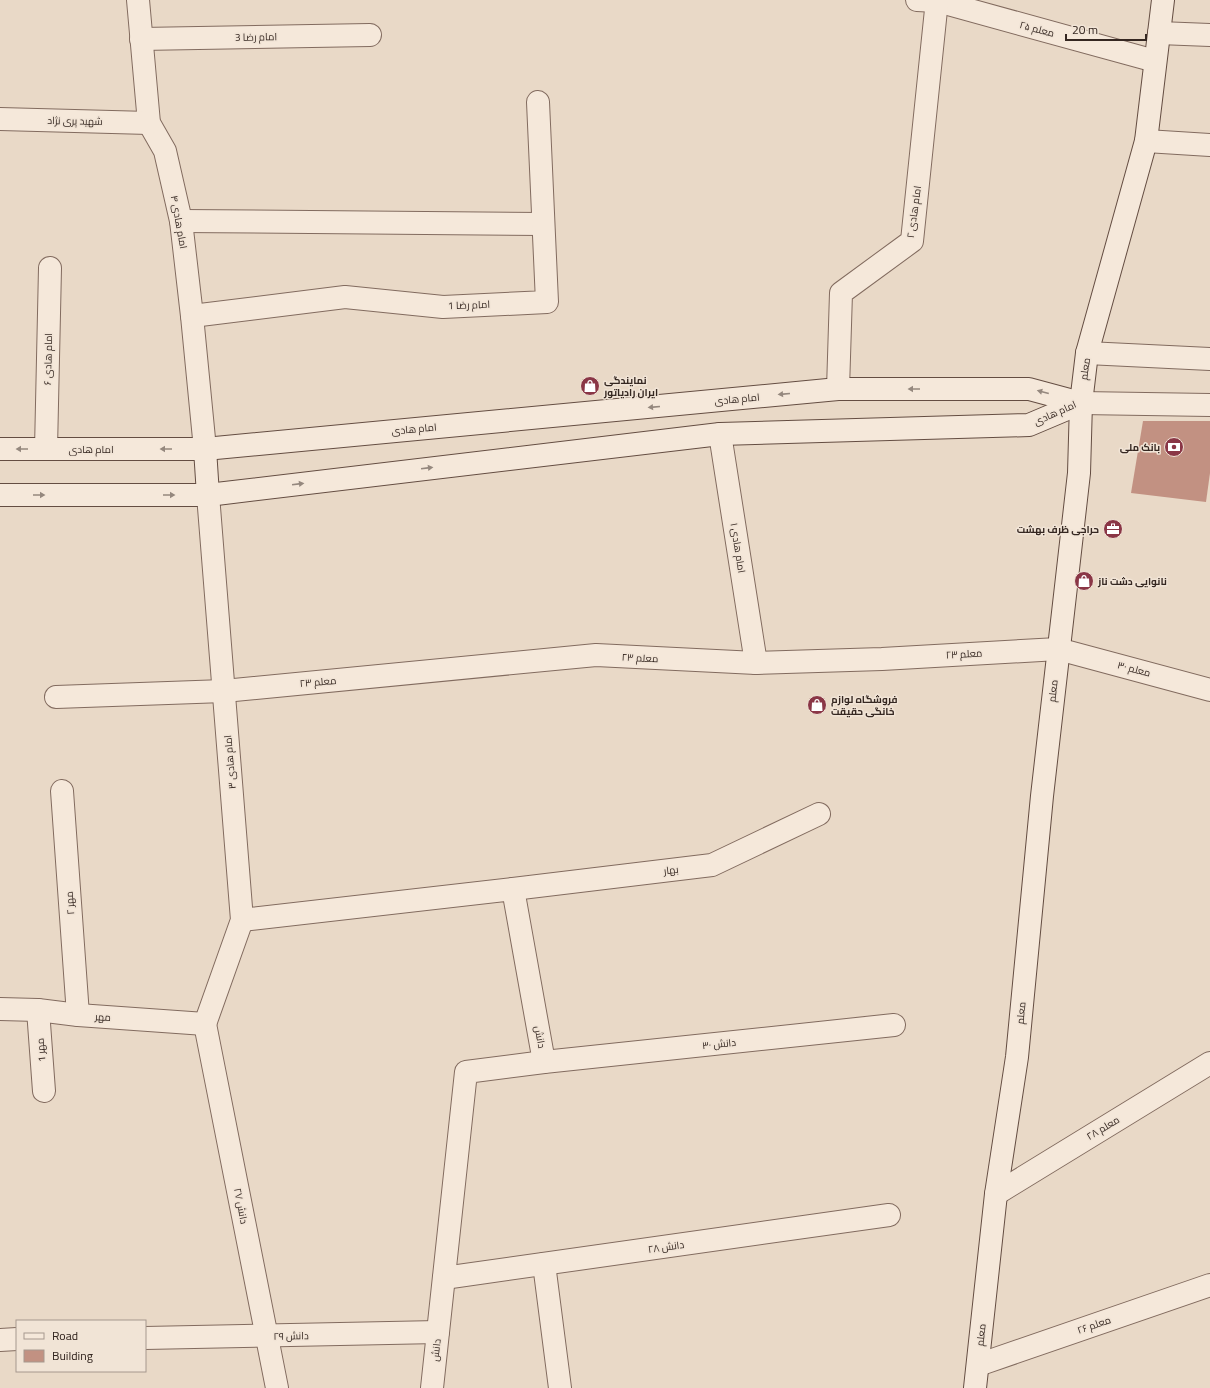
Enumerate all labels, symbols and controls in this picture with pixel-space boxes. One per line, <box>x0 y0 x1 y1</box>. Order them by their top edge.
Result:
street label: معلم ۲۵ <box>1017 15 1057 43</box>
scale bar <box>1066 16 1146 42</box>
text: 20 m <box>1072 18 1098 41</box>
street label: امام رضا 3 <box>235 27 277 47</box>
street label: شهید پری نژاد <box>47 111 103 131</box>
street label: امام هادی ٢ <box>901 185 927 239</box>
street label: امام هادی ۴ <box>165 194 193 250</box>
street label: امام رضا 1 <box>448 295 490 315</box>
street label: امام هادی ۶ <box>38 333 58 385</box>
street label: معلم <box>1074 357 1096 381</box>
place label: نمایندگی ایران رادیاتور <box>603 371 658 402</box>
shop icon: نمایندگی ایران رادیاتور <box>579 375 601 397</box>
one-way arrow <box>907 386 920 392</box>
street label: امام هادی <box>714 388 760 410</box>
one-way arrow <box>1037 389 1049 395</box>
one-way arrow <box>778 391 790 398</box>
street label: امام هادی <box>1030 395 1080 431</box>
one-way arrow <box>648 403 660 410</box>
street label: امام هادی <box>391 418 437 440</box>
bank icon: بانک ملی <box>1163 436 1185 458</box>
place label: بانک ملی <box>1120 438 1160 457</box>
street label: امام هادی <box>68 440 114 459</box>
one-way arrow <box>15 446 28 452</box>
one-way arrow <box>159 446 172 452</box>
one-way arrow <box>421 465 433 472</box>
one-way arrow <box>292 481 304 487</box>
one-way arrow <box>33 492 46 498</box>
one-way arrow <box>163 492 176 498</box>
office icon: حراجی ظرف بهشت <box>1102 518 1124 540</box>
place label: حراجی ظرف بهشت <box>1017 520 1099 539</box>
street label: امام هادی ١ <box>725 522 751 574</box>
shop icon: نانوایی دشت ناز <box>1073 570 1095 592</box>
place label: نانوایی دشت ناز <box>1097 572 1167 591</box>
street label: معلم ۲۳ <box>945 644 983 664</box>
street label: معلم ۲۳ <box>621 648 659 668</box>
street label: معلم ۳۰ <box>1115 655 1153 683</box>
street label: معلم ۲۳ <box>299 671 337 693</box>
street label: معلم <box>1042 679 1064 703</box>
place label: فروشگاه لوازم خانگی حقیقت <box>831 690 898 721</box>
shop icon: فروشگاه لوازم خانگی حقیقت <box>806 694 828 716</box>
street label: امام هادی ٣ <box>218 734 242 790</box>
street label: بهار <box>661 860 680 880</box>
street label: مهر ۲ <box>60 891 80 915</box>
street label: معلم <box>1011 1001 1031 1025</box>
street label: مهر <box>93 1007 112 1027</box>
street label: دانش <box>529 1024 551 1050</box>
street label: دانش ۳۰ <box>701 1033 737 1055</box>
street label: مهر 1 <box>30 1037 52 1063</box>
street label: معلم ۲۸ <box>1083 1111 1123 1145</box>
street label: دانش ۲۷ <box>228 1186 254 1226</box>
street label: دانش ۲۸ <box>647 1235 685 1259</box>
street label: معلم ۲۶ <box>1075 1310 1113 1340</box>
legend <box>16 1320 146 1372</box>
street label: معلم <box>970 1323 992 1347</box>
text: Road <box>52 1324 78 1347</box>
street label: دانش ٢٩ <box>273 1326 309 1346</box>
street label: دانش <box>425 1338 447 1362</box>
text: Building <box>52 1344 93 1367</box>

